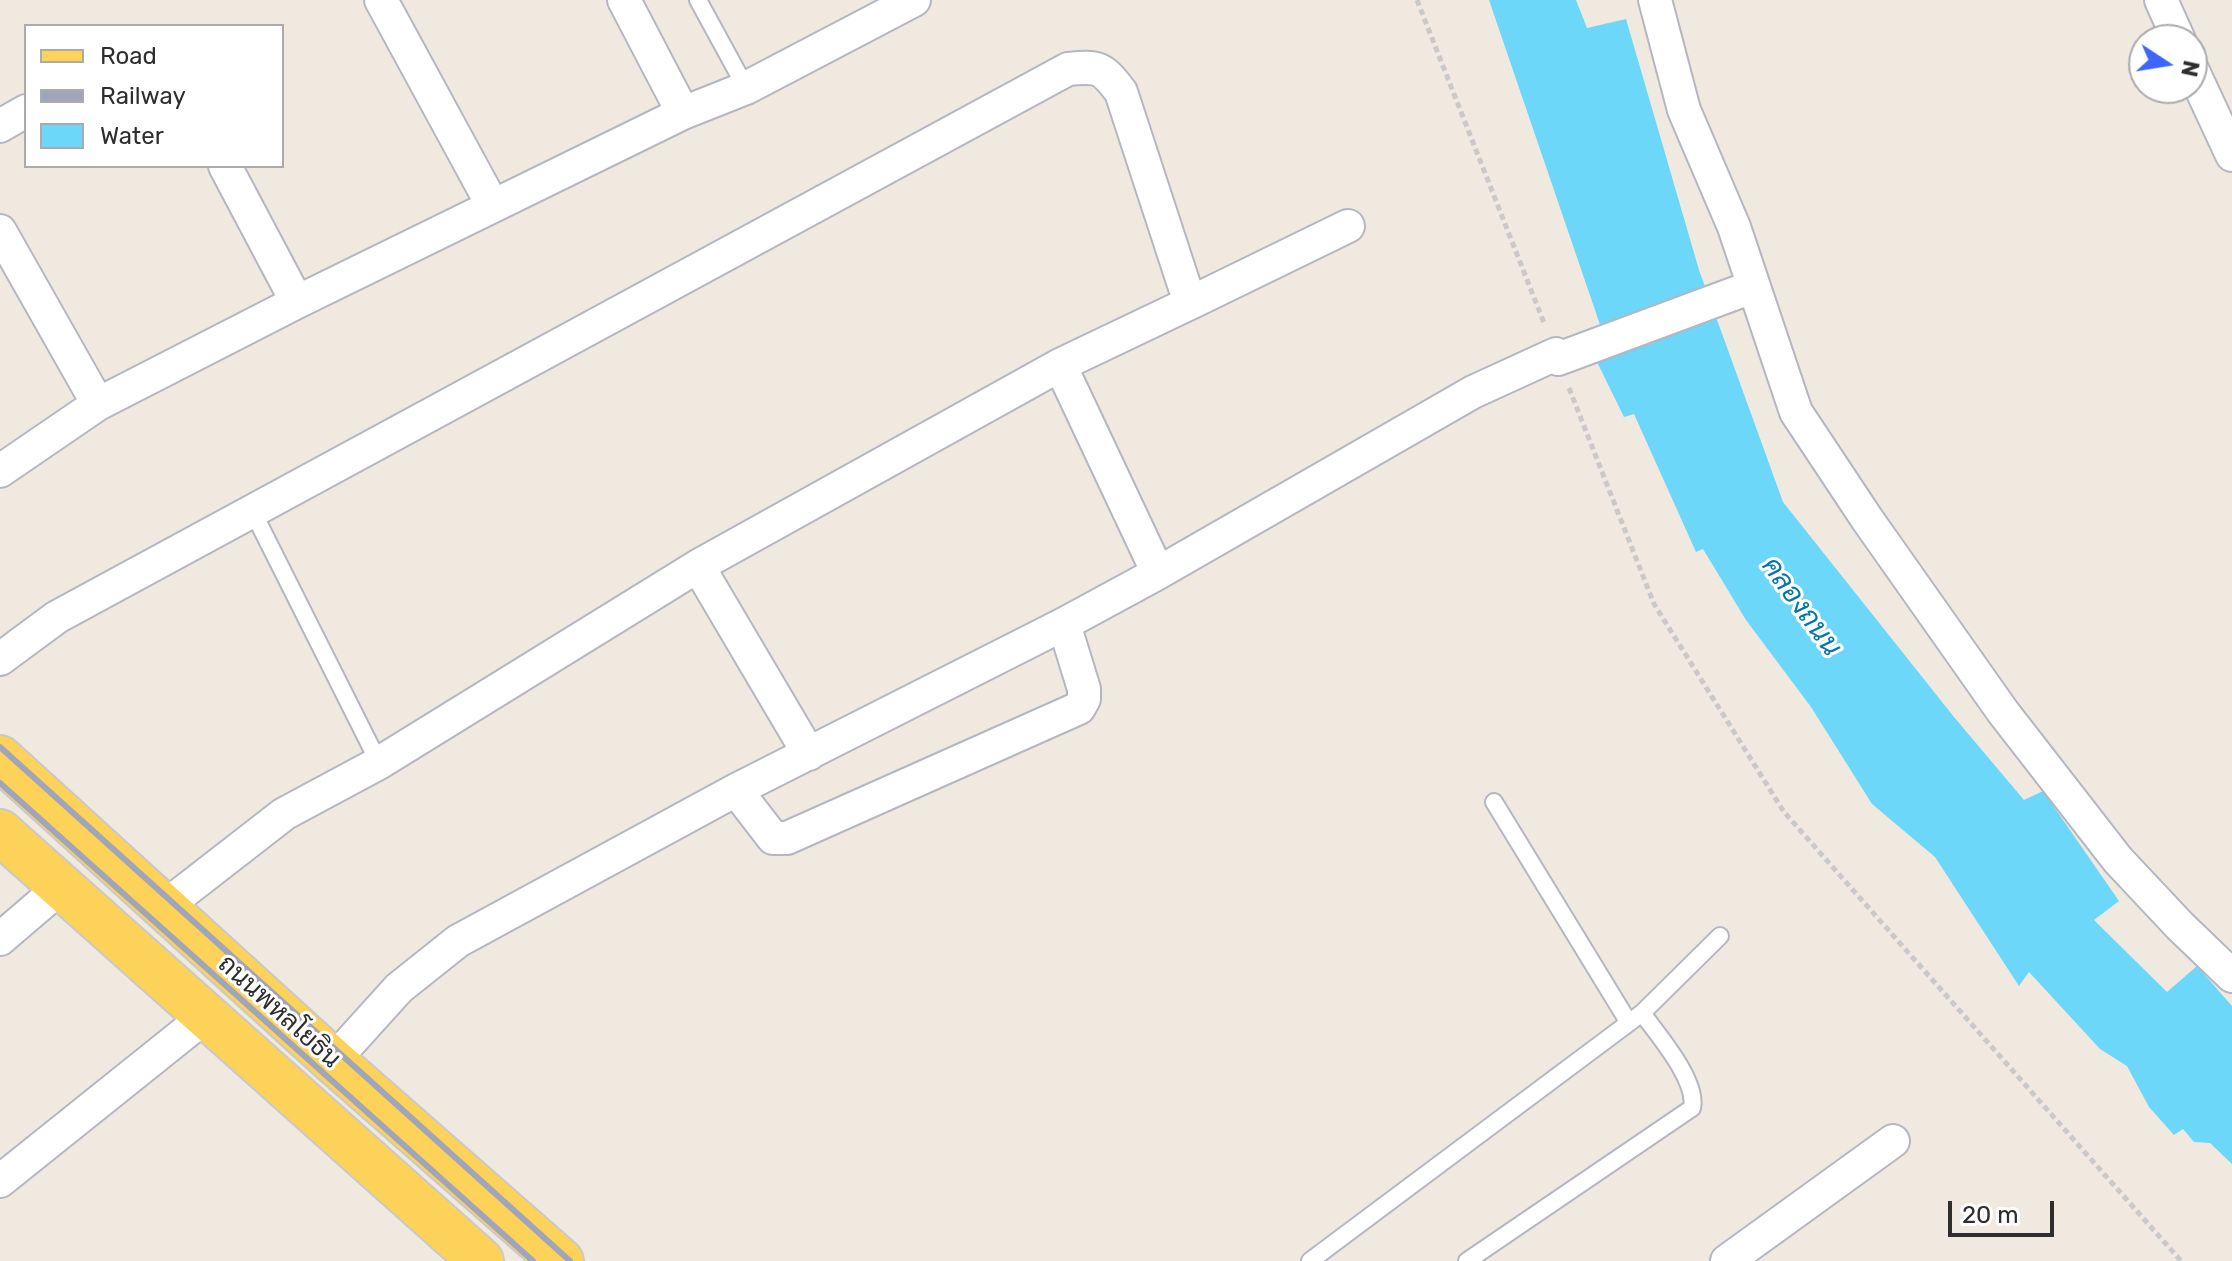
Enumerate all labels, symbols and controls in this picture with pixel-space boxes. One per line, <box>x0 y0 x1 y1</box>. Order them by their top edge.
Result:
legend <box>24 24 284 168</box>
north arrow <box>2128 24 2208 104</box>
text: Road <box>100 42 157 70</box>
text: N <box>2175 58 2205 79</box>
text: Railway <box>100 82 186 110</box>
text: Water <box>100 122 164 150</box>
water label: คลองถนน <box>1754 551 1848 663</box>
street label: ถนนพหลโยธิน <box>211 949 347 1075</box>
scale bar <box>1952 1185 2058 1235</box>
text: 20 m <box>1962 1201 2019 1229</box>

